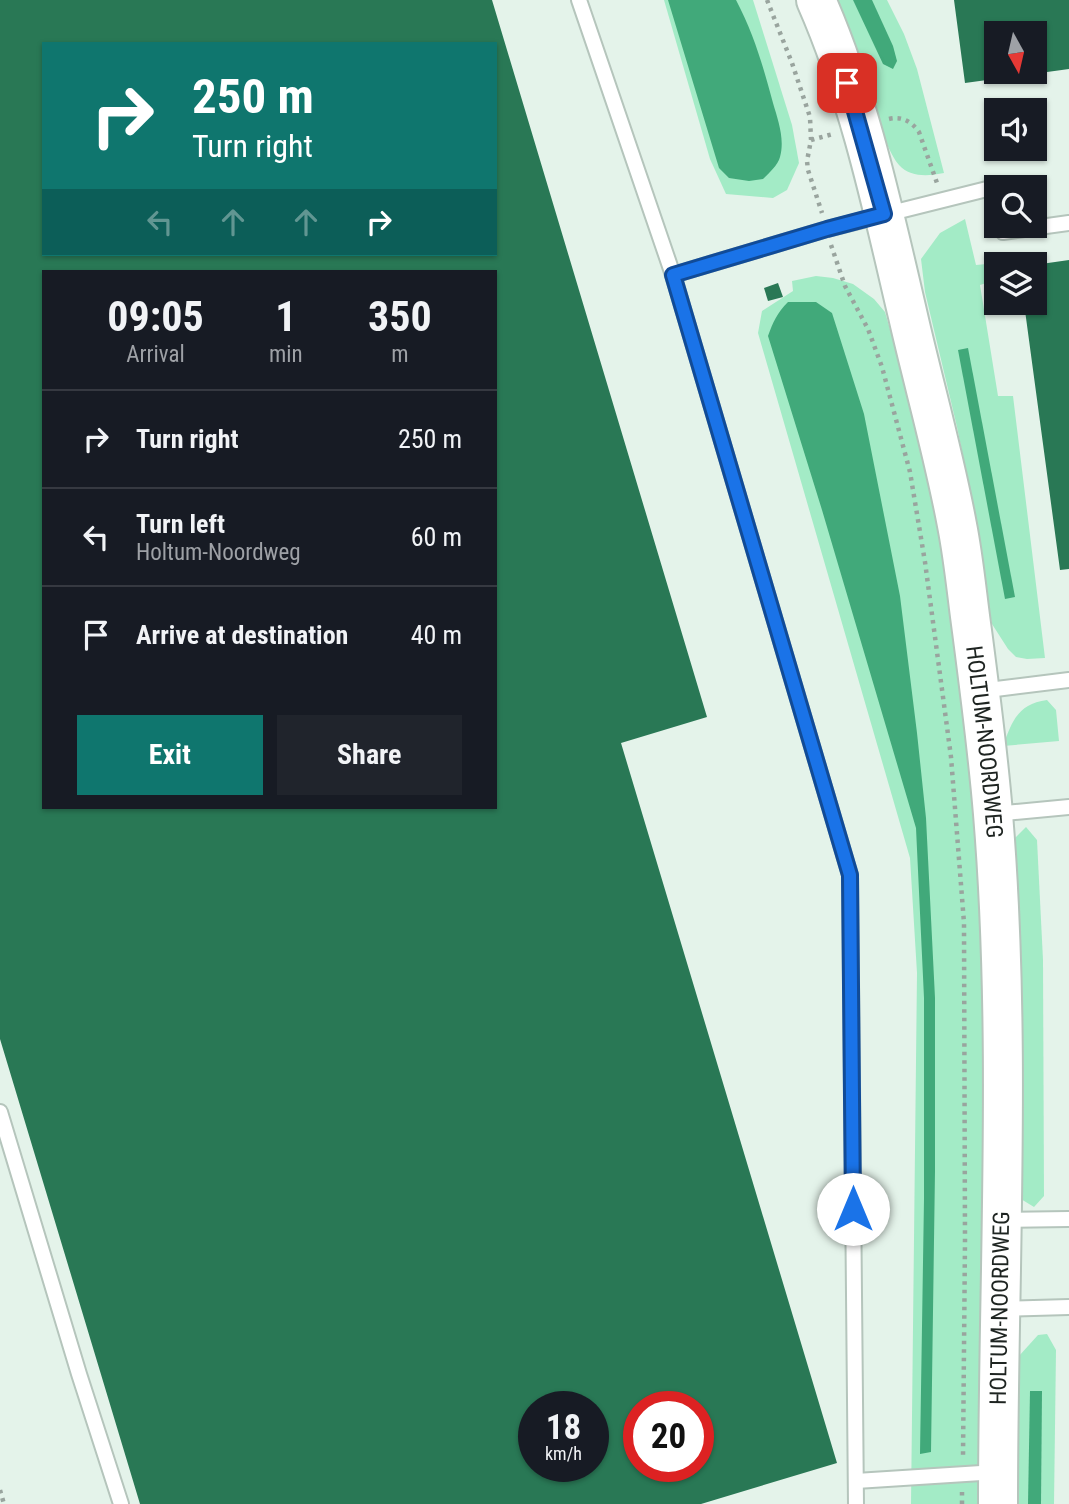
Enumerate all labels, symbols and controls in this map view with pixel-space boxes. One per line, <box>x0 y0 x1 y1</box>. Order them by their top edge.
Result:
north arrow <box>984 21 1046 84</box>
map controls <box>984 21 1047 315</box>
pin <box>817 53 877 113</box>
icon: arrive <box>828 64 866 102</box>
text: 250 m <box>192 68 314 125</box>
icon: right <box>77 70 168 161</box>
button: sound <box>984 98 1047 161</box>
text: Turn right <box>192 127 313 165</box>
button: search <box>984 175 1047 238</box>
icon: left <box>141 203 179 241</box>
icon: ahead <box>214 203 252 241</box>
icon: ahead <box>287 203 325 241</box>
icon: right <box>360 203 398 241</box>
button: layers <box>984 252 1047 315</box>
text: 09:05 <box>107 292 204 341</box>
text: 1 <box>275 292 296 341</box>
text: 350 <box>368 292 432 341</box>
text: Arrival <box>126 341 185 368</box>
text: min <box>269 341 303 368</box>
text: m <box>391 341 408 368</box>
icon: right <box>77 420 115 458</box>
text: Turn right <box>136 424 238 454</box>
text: 250 m <box>398 424 462 454</box>
text: Turn left <box>136 509 225 539</box>
icon: left <box>77 518 115 556</box>
text: 60 m <box>411 522 462 552</box>
text: Holtum-Noordweg <box>136 539 301 566</box>
icon: arrive <box>77 616 115 654</box>
text: Arrive at destination <box>136 620 348 650</box>
text: 40 m <box>411 620 462 650</box>
street label: HOLTUM-NOORDWEG <box>961 644 1008 839</box>
button: Exit <box>77 715 263 795</box>
button: Share <box>277 715 462 795</box>
position arrow <box>816 1172 890 1246</box>
street label: HOLTUM-NOORDWEG <box>985 1211 1015 1405</box>
speed limit sign: 20 <box>623 1391 714 1482</box>
text: 18 <box>546 1407 581 1448</box>
text: km/h <box>545 1443 582 1464</box>

